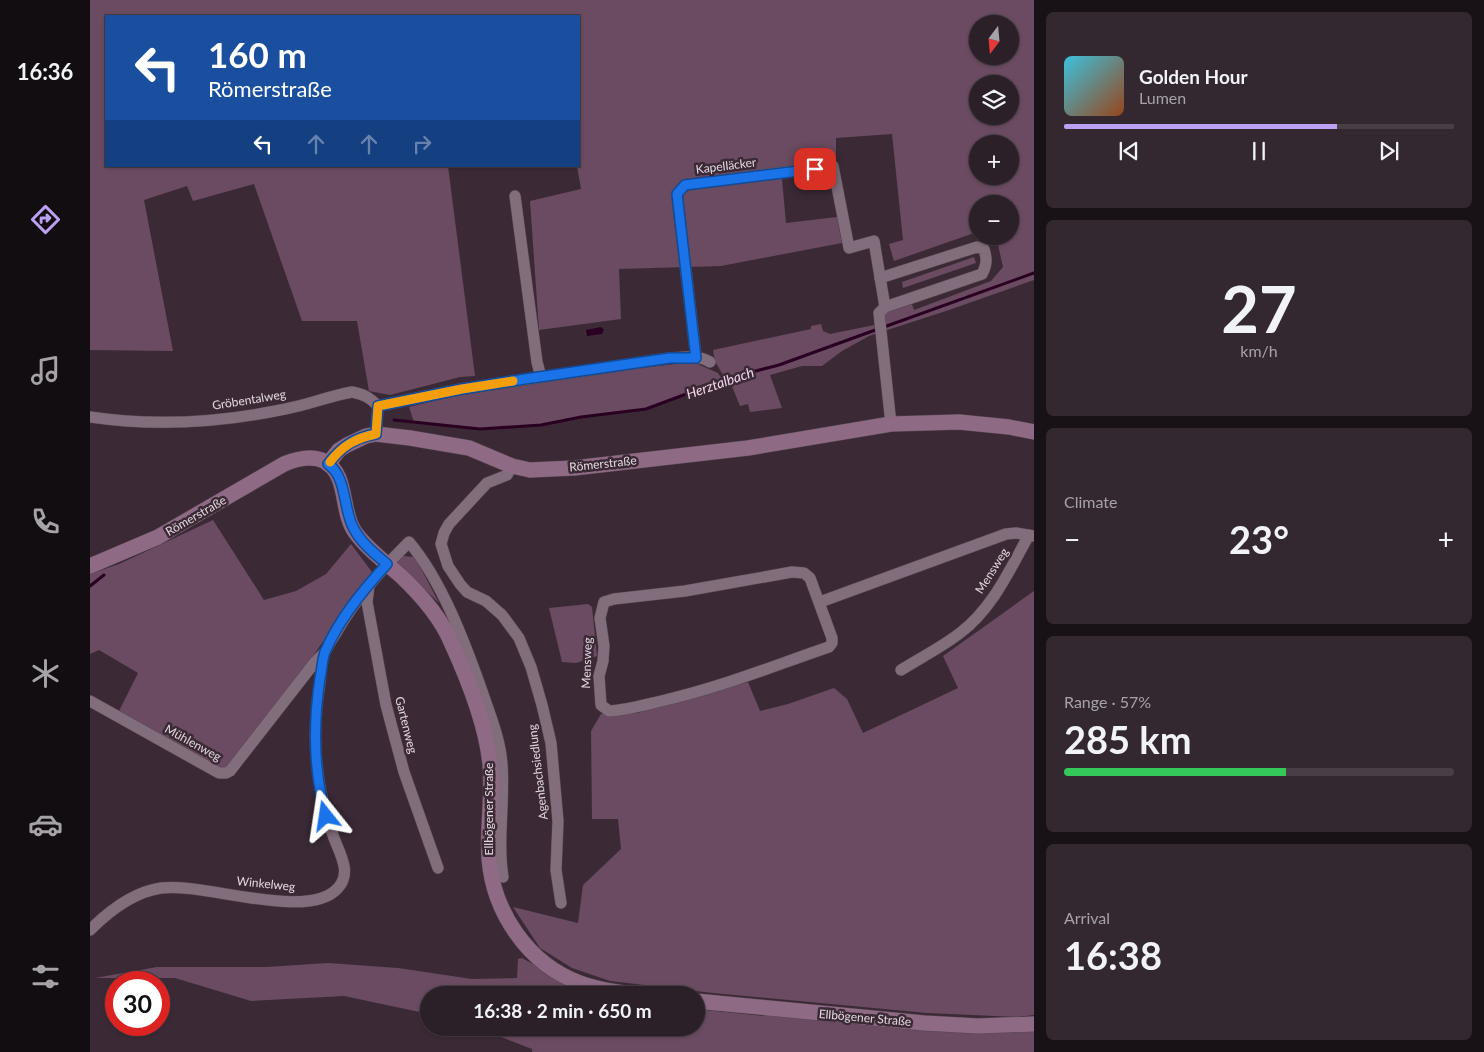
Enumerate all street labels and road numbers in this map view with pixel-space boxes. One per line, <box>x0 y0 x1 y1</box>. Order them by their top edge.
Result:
street label: Kapelläcker <box>695 154 758 177</box>
street label: Gröbentalweg <box>211 386 287 413</box>
street label: Römerstraße <box>569 453 637 474</box>
street label: Römerstraße <box>163 492 229 539</box>
street label: Mensweg <box>972 545 1011 596</box>
street label: Mensweg <box>578 637 595 689</box>
street label: Gartenweg <box>392 695 421 755</box>
street label: Mühlenweg <box>162 721 224 764</box>
street label: Agenbachsiedlung <box>524 723 551 821</box>
street label: Ellbögener Straße <box>481 763 496 855</box>
street label: Winkelweg <box>236 873 296 894</box>
street label: Ellbögener Straße <box>818 1006 912 1029</box>

